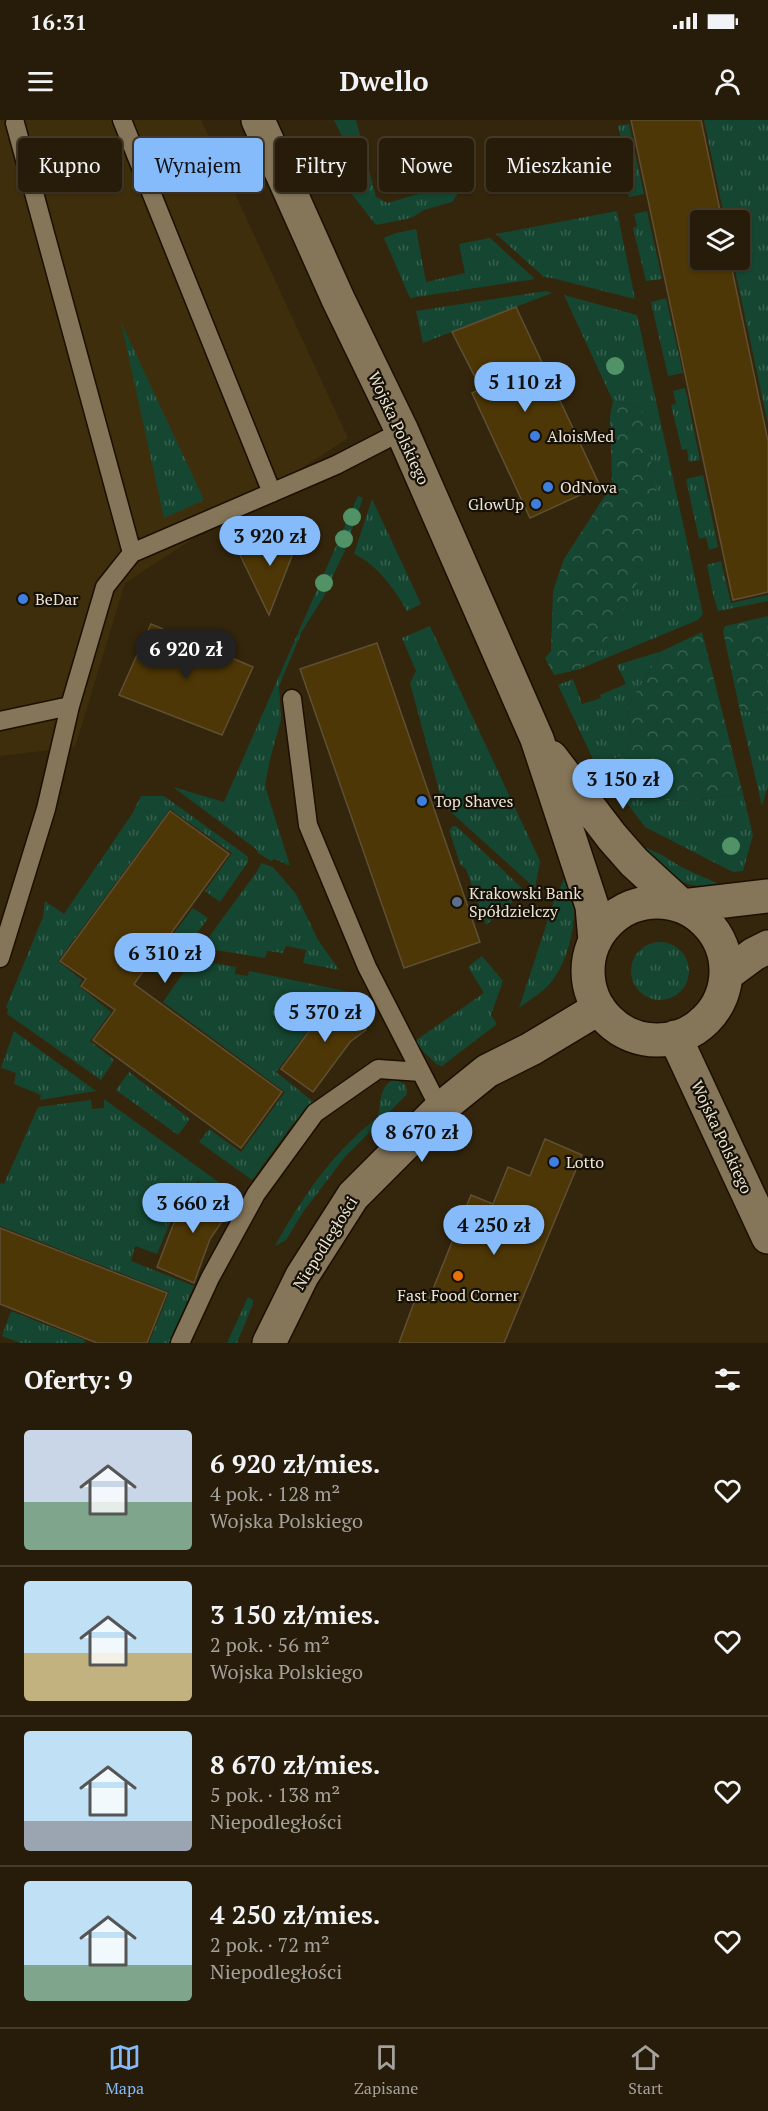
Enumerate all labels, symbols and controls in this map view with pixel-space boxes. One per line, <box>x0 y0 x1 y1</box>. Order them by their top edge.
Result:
text: 16:31 <box>30 7 87 36</box>
text: Dwello <box>339 63 429 99</box>
icon: menu <box>24 65 57 98</box>
icon: person <box>711 65 744 98</box>
chip: Kupno <box>18 138 122 192</box>
chip: Wynajem <box>134 138 263 192</box>
chip: Filtry <box>275 138 367 192</box>
chip: Nowe <box>379 138 474 192</box>
chip: Mieszkanie <box>486 138 633 192</box>
map controls <box>690 210 750 270</box>
button: layers <box>690 210 750 270</box>
pin: 5 110 zł <box>463 362 587 413</box>
street label: Wojska Polskiego <box>363 368 435 488</box>
text: 5 110 zł <box>488 368 562 395</box>
place label: AloisMed <box>547 425 614 447</box>
marker: AloisMed <box>528 429 542 443</box>
place label: OdNova <box>560 476 617 498</box>
marker: OdNova <box>541 480 555 494</box>
place label: GlowUp <box>468 493 524 515</box>
marker: GlowUp <box>529 497 543 511</box>
pin: 3 920 zł <box>208 516 332 567</box>
text: 3 920 zł <box>233 522 307 549</box>
place label: BeDar <box>35 588 79 610</box>
marker: BeDar <box>16 592 30 606</box>
pin: 6 920 zł <box>124 629 248 680</box>
text: 6 920 zł <box>149 635 223 662</box>
pin: 3 150 zł <box>561 759 685 810</box>
text: 3 150 zł <box>586 765 660 792</box>
place label: Top Shaves <box>434 790 514 812</box>
marker: Top Shaves <box>415 794 429 808</box>
place label: Krakowski Bank Spółdzielczy <box>469 882 582 922</box>
marker: Krakowski Bank Spółdzielczy <box>450 895 464 909</box>
pin: 6 310 zł <box>103 933 227 984</box>
text: 6 310 zł <box>128 939 202 966</box>
pin: 5 370 zł <box>263 992 387 1043</box>
text: 5 370 zł <box>288 998 362 1025</box>
street label: Wojska Polskiego <box>686 1077 758 1197</box>
pin: 8 670 zł <box>360 1112 484 1163</box>
text: 8 670 zł <box>385 1118 459 1145</box>
place label: Lotto <box>566 1151 604 1173</box>
marker: Lotto <box>547 1155 561 1169</box>
pin: 3 660 zł <box>131 1183 255 1234</box>
text: 3 660 zł <box>156 1189 230 1216</box>
street label: Niepodległości <box>288 1192 362 1294</box>
pin: 4 250 zł <box>432 1205 556 1256</box>
text: 4 250 zł <box>457 1211 531 1238</box>
marker: Fast Food Corner <box>451 1269 465 1283</box>
place label: Fast Food Corner <box>397 1284 520 1306</box>
text: Oferty: 9 <box>24 1362 133 1396</box>
icon: filters <box>711 1363 744 1396</box>
text: 6 920 zł/mies. <box>210 1446 380 1480</box>
icon: home <box>72 1454 144 1526</box>
icon: heart <box>711 1474 744 1507</box>
text: 4 pok. · 128 m² <box>210 1480 340 1507</box>
text: Wojska Polskiego <box>210 1507 363 1534</box>
text: 3 150 zł/mies. <box>210 1597 380 1631</box>
icon: home <box>72 1605 144 1677</box>
icon: heart <box>711 1625 744 1658</box>
text: 2 pok. · 56 m² <box>210 1631 330 1658</box>
text: Wojska Polskiego <box>210 1658 363 1685</box>
text: 8 670 zł/mies. <box>210 1747 380 1781</box>
icon: home <box>72 1755 144 1827</box>
icon: heart <box>711 1775 744 1808</box>
text: 5 pok. · 138 m² <box>210 1781 340 1808</box>
text: Niepodległości <box>210 1808 342 1835</box>
text: 4 250 zł/mies. <box>210 1897 380 1931</box>
icon: home <box>72 1905 144 1977</box>
icon: heart <box>711 1925 744 1958</box>
text: 2 pok. · 72 m² <box>210 1931 330 1958</box>
text: Niepodległości <box>210 1958 342 1985</box>
tab: Mapa <box>105 2041 144 2099</box>
tab: Zapisane <box>354 2041 418 2099</box>
tab: Start <box>628 2041 663 2099</box>

